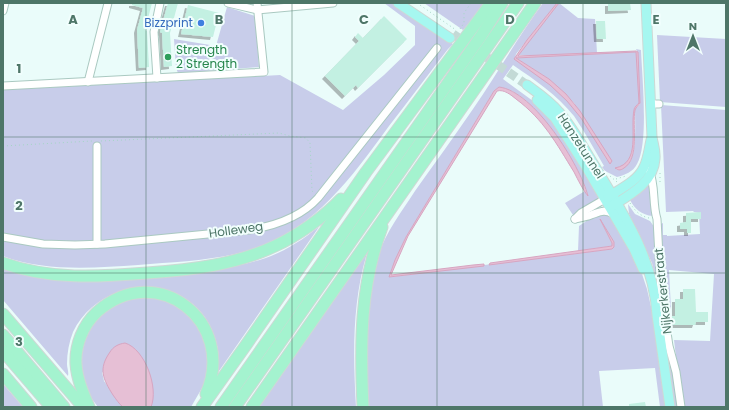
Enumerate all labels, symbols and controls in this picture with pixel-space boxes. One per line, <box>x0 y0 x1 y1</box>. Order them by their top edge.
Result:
text: A <box>68 10 78 29</box>
text: B <box>215 10 224 29</box>
text: C <box>359 10 369 29</box>
text: D <box>505 10 515 29</box>
text: E <box>652 10 660 29</box>
place label: Bizzprint <box>144 14 193 31</box>
north arrow <box>673 16 713 56</box>
marker: Bizzprint <box>196 18 206 28</box>
text: N <box>689 18 697 34</box>
place label: Strength 2 Strength <box>176 41 237 72</box>
marker: Strength 2 Strength <box>163 52 173 62</box>
text: 1 <box>17 59 21 78</box>
street label: Hanzetunnel <box>554 110 609 182</box>
text: 2 <box>15 196 23 215</box>
street label: Holleweg <box>208 217 264 242</box>
street label: Nijkerkerstraat <box>650 247 675 335</box>
text: 3 <box>15 332 23 351</box>

